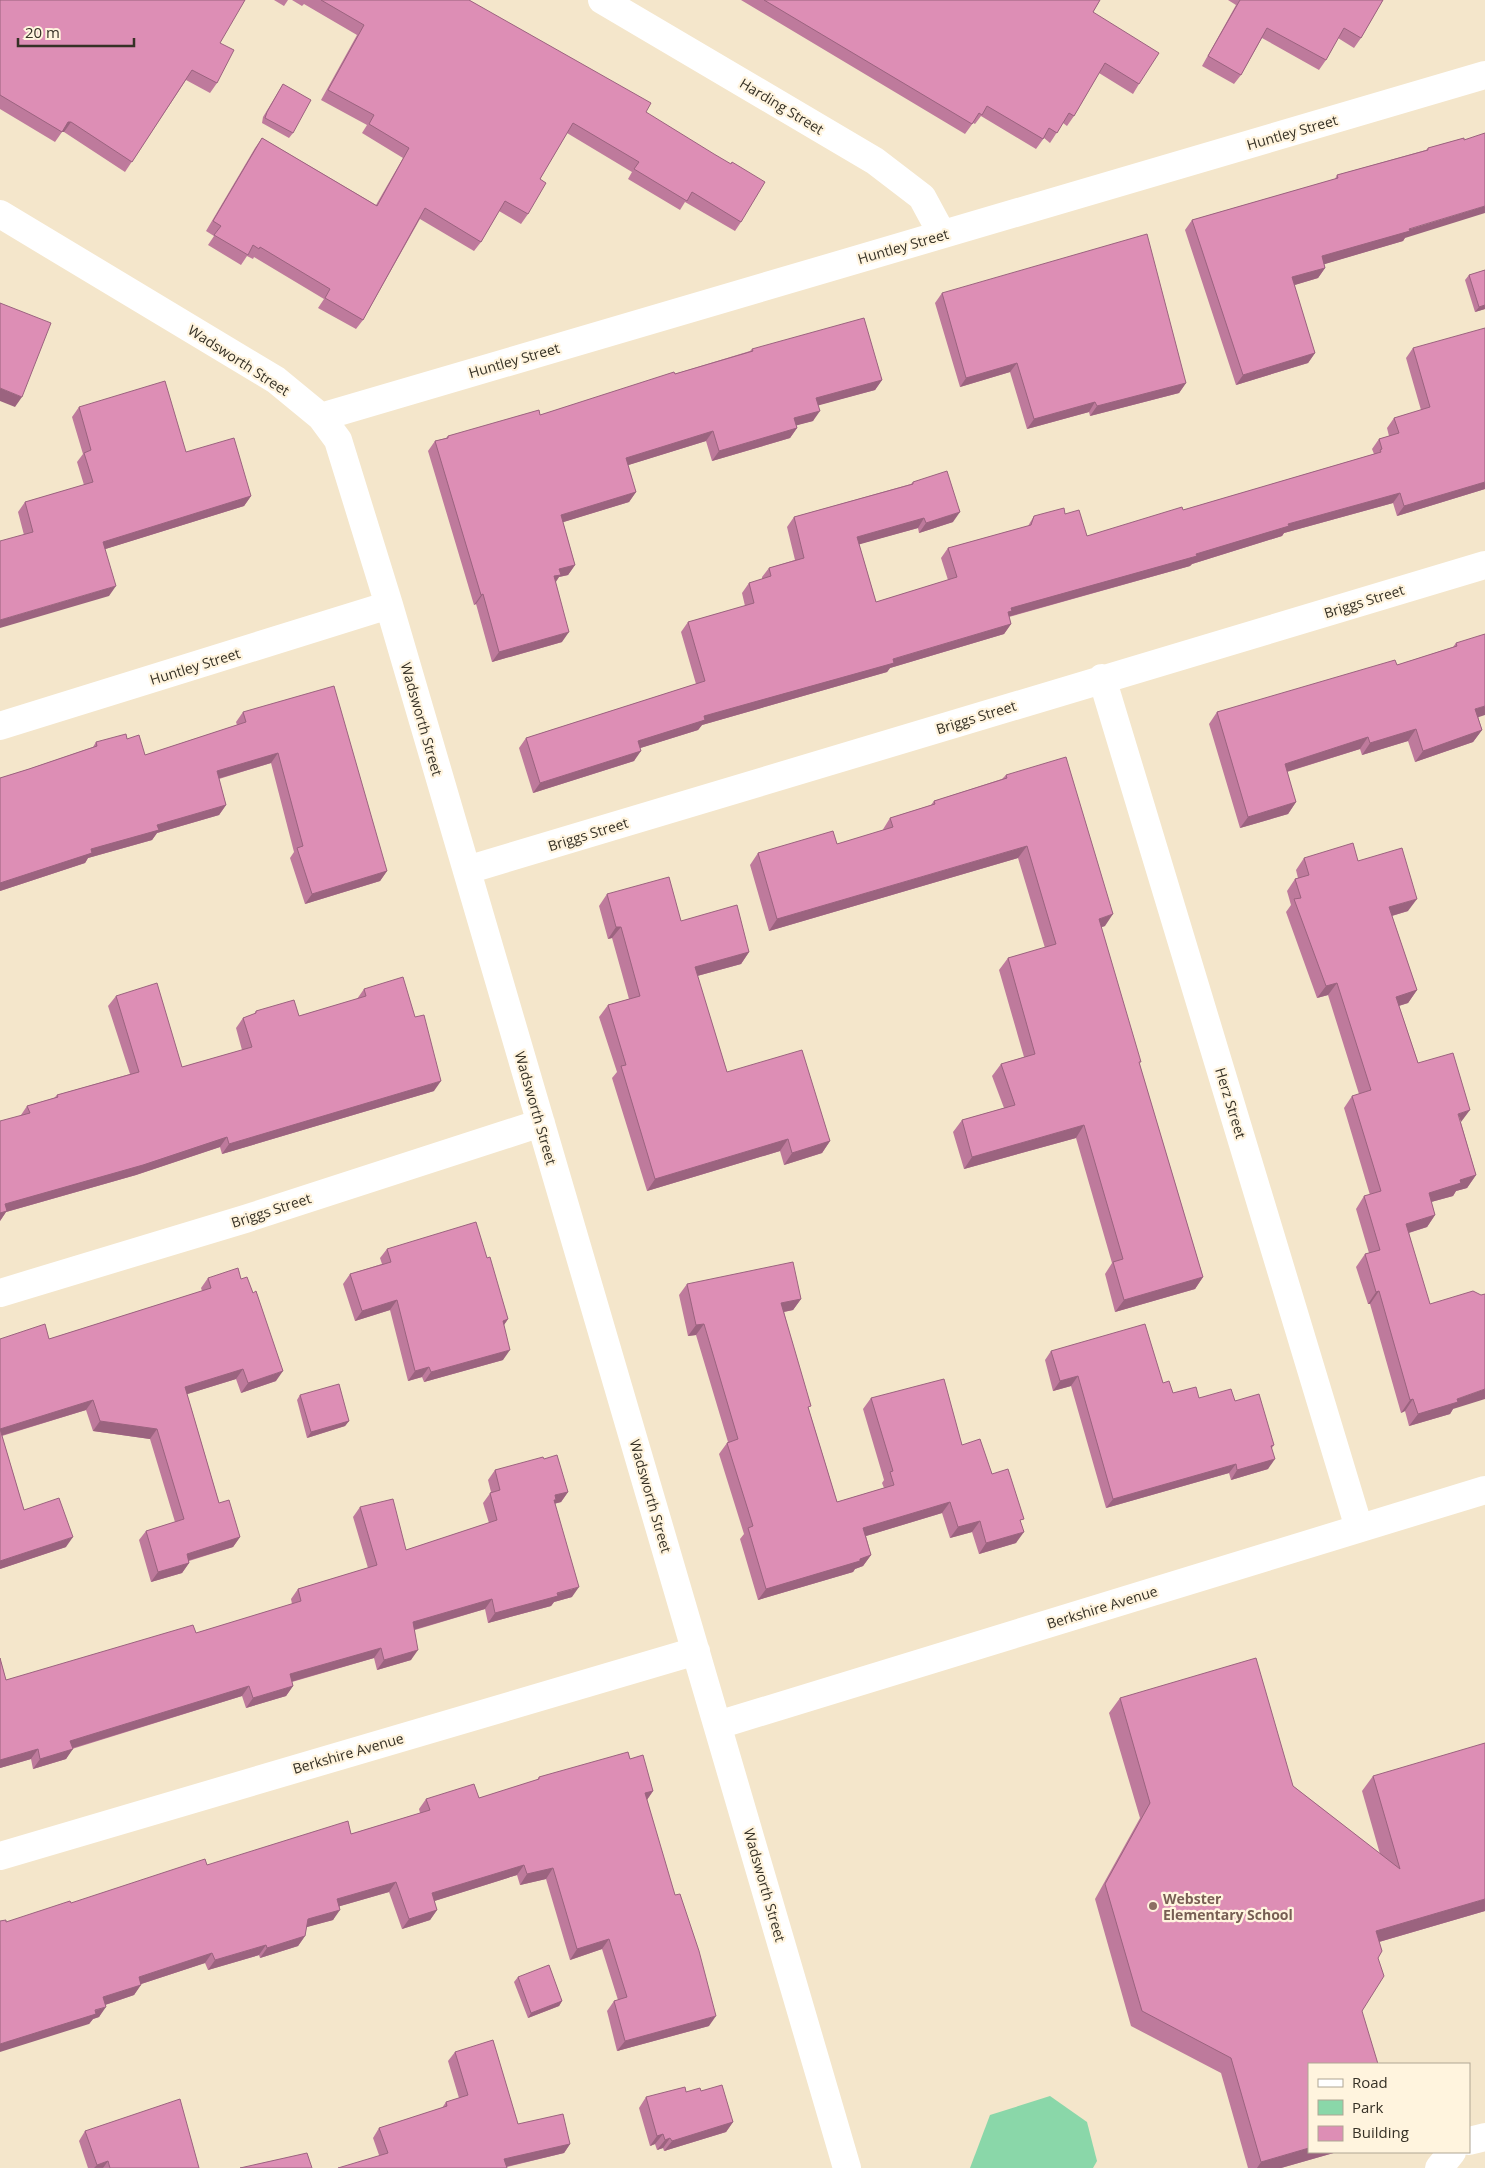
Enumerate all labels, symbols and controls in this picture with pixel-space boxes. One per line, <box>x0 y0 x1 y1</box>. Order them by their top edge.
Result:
scale bar <box>18 15 134 47</box>
text: 20 m <box>25 22 60 42</box>
street label: Harding Street <box>736 73 828 139</box>
street label: Huntley Street <box>1244 110 1340 154</box>
street label: Huntley Street <box>855 224 951 268</box>
street label: Wadsworth Street <box>185 320 293 400</box>
street label: Huntley Street <box>466 338 562 382</box>
street label: Briggs Street <box>1322 580 1406 622</box>
street label: Huntley Street <box>147 643 243 689</box>
street label: Wadsworth Street <box>397 660 447 778</box>
street label: Briggs Street <box>934 696 1018 738</box>
street label: Briggs Street <box>546 813 630 855</box>
street label: Wadsworth Street <box>511 1049 561 1167</box>
street label: Herz Street <box>1211 1065 1251 1141</box>
street label: Briggs Street <box>229 1188 313 1232</box>
street label: Wadsworth Street <box>626 1437 676 1555</box>
street label: Berkshire Avenue <box>1044 1581 1160 1633</box>
street label: Berkshire Avenue <box>290 1728 406 1778</box>
street label: Wadsworth Street <box>740 1826 790 1944</box>
place label: Webster Elementary School <box>1163 1889 1293 1924</box>
marker: Webster Elementary School <box>1147 1900 1159 1912</box>
legend <box>1308 2063 1470 2153</box>
text: Road <box>1352 2072 1388 2092</box>
text: Park <box>1352 2097 1383 2117</box>
text: Building <box>1352 2122 1409 2142</box>

